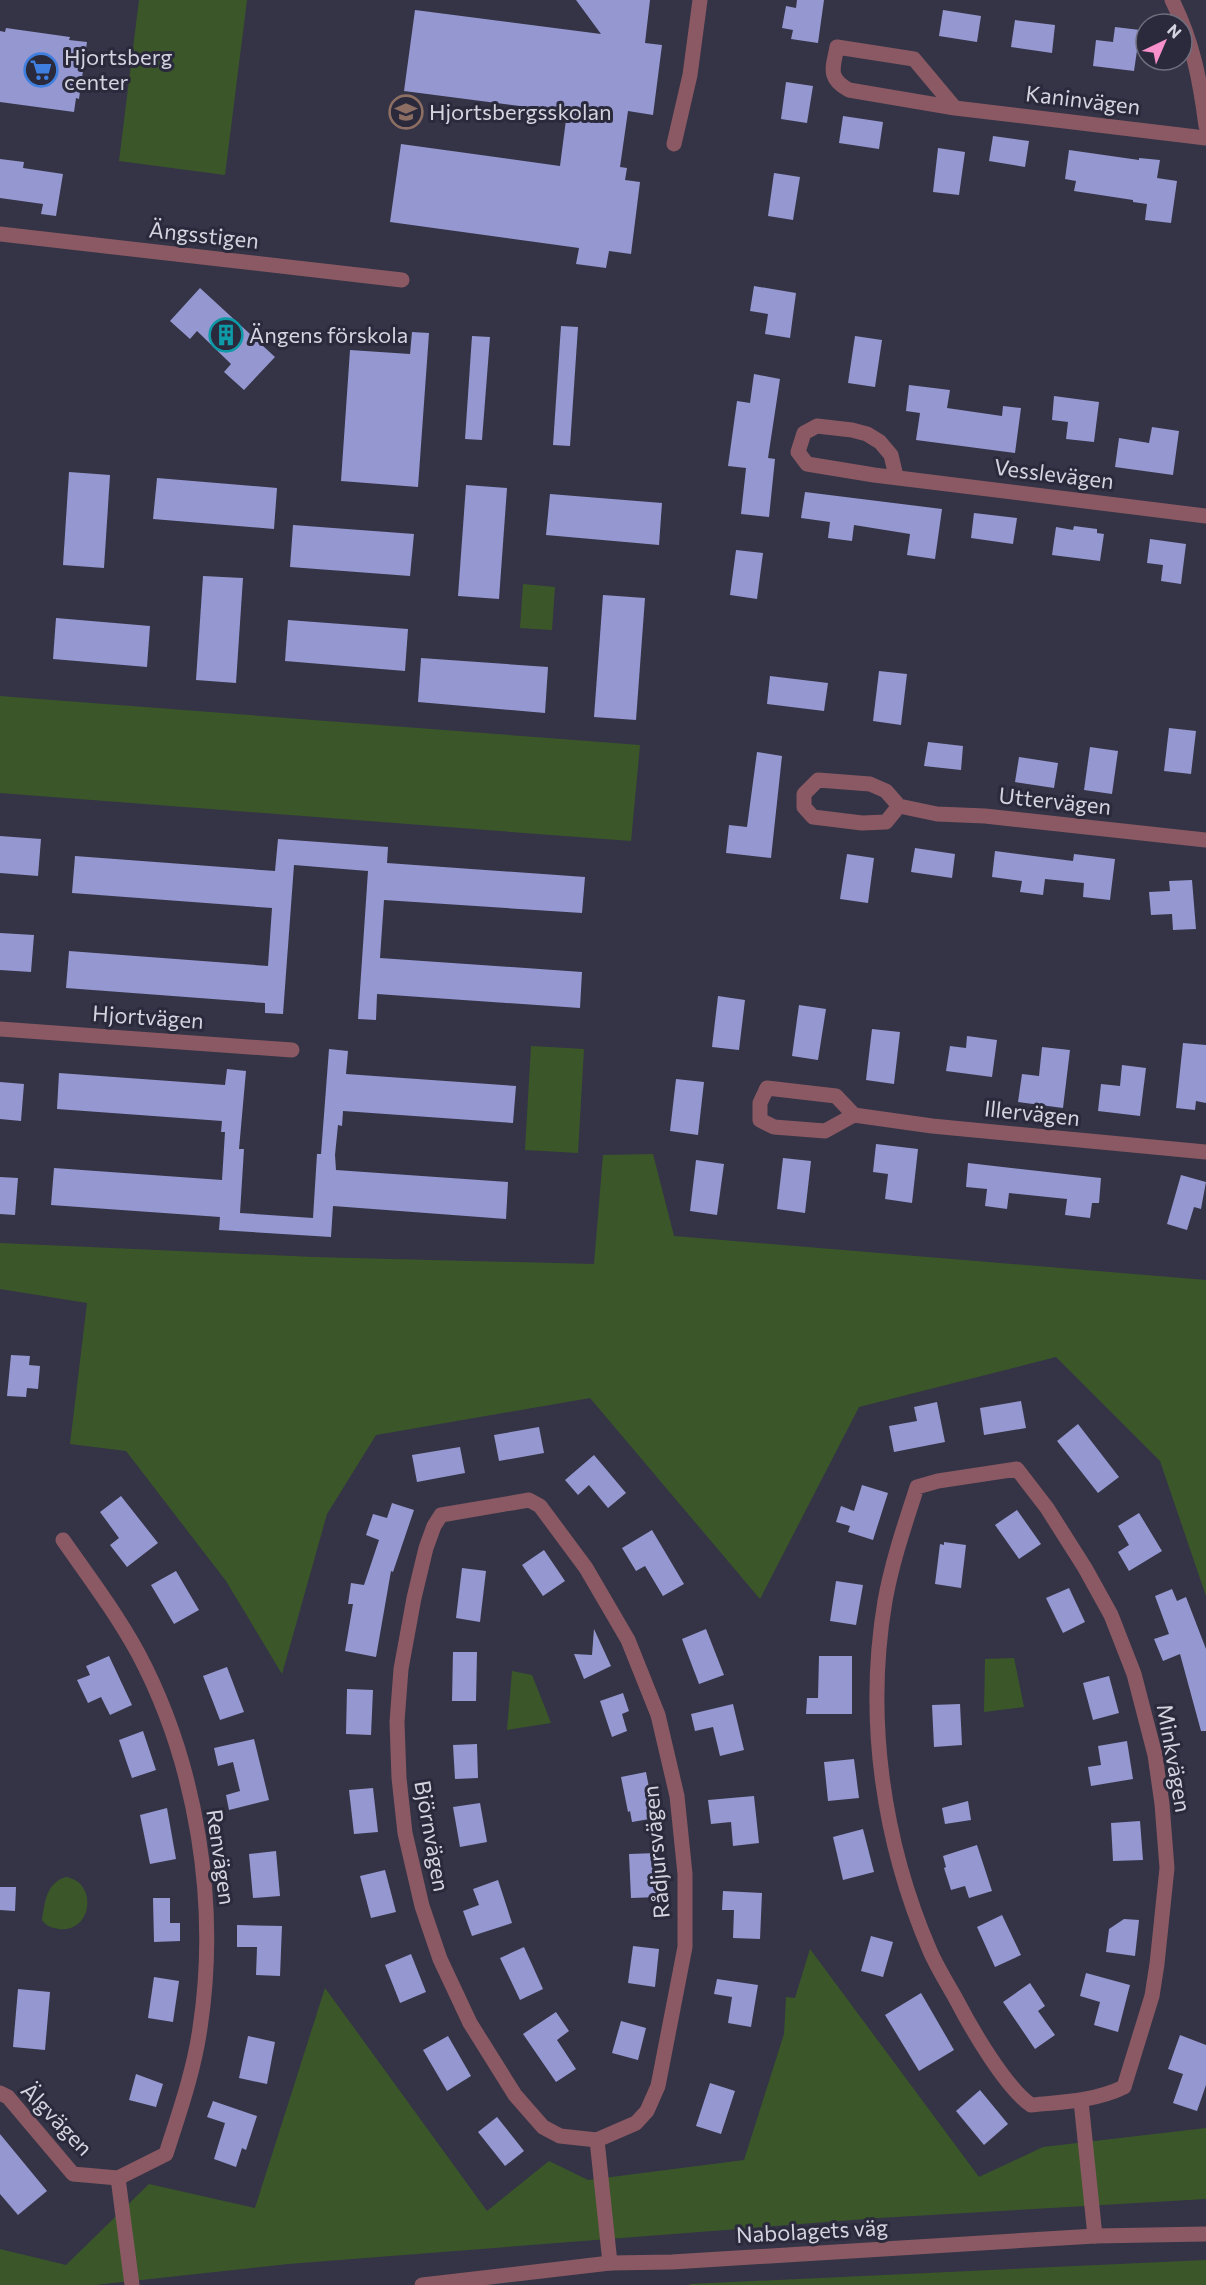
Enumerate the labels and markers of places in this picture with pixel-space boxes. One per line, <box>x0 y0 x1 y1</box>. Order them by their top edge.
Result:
place label: Hjortsberg center <box>64 43 172 95</box>
supermarket icon: Hjortsberg center <box>23 52 59 88</box>
school or university icon: Hjortsbergsskolan <box>388 94 424 130</box>
place label: Hjortsbergsskolan <box>429 98 612 125</box>
building icon: Ängens förskola <box>208 317 244 353</box>
place label: Ängens förskola <box>249 321 408 348</box>

